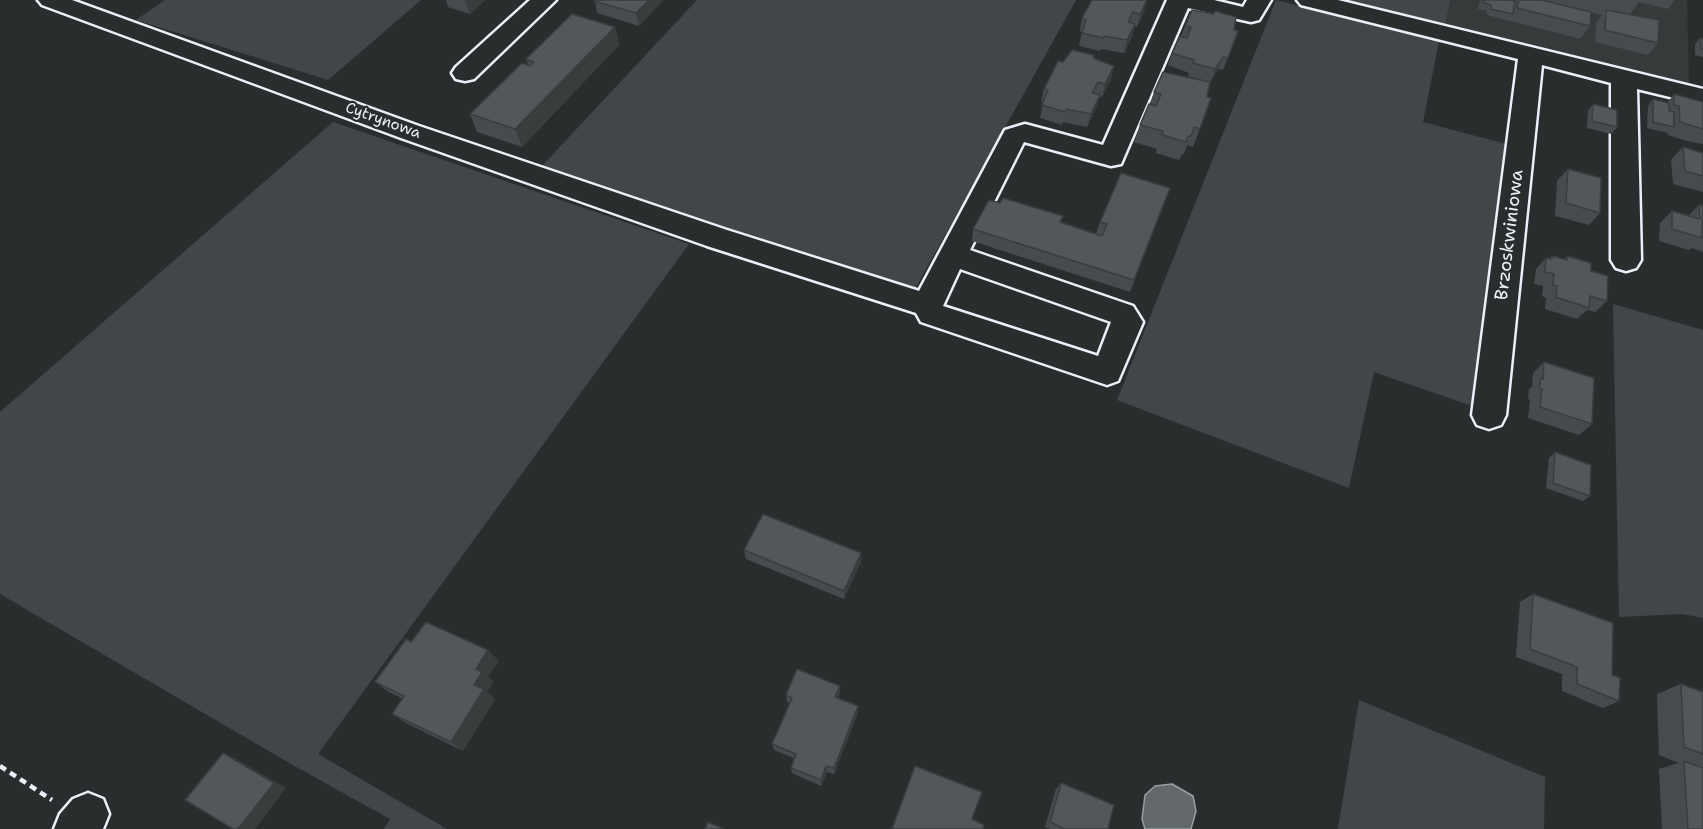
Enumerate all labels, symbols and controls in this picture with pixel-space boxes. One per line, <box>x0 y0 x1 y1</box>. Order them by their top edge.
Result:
street label: Cytrynowa <box>343 99 423 143</box>
street label: Brzoskwiniowa <box>1491 168 1529 302</box>

